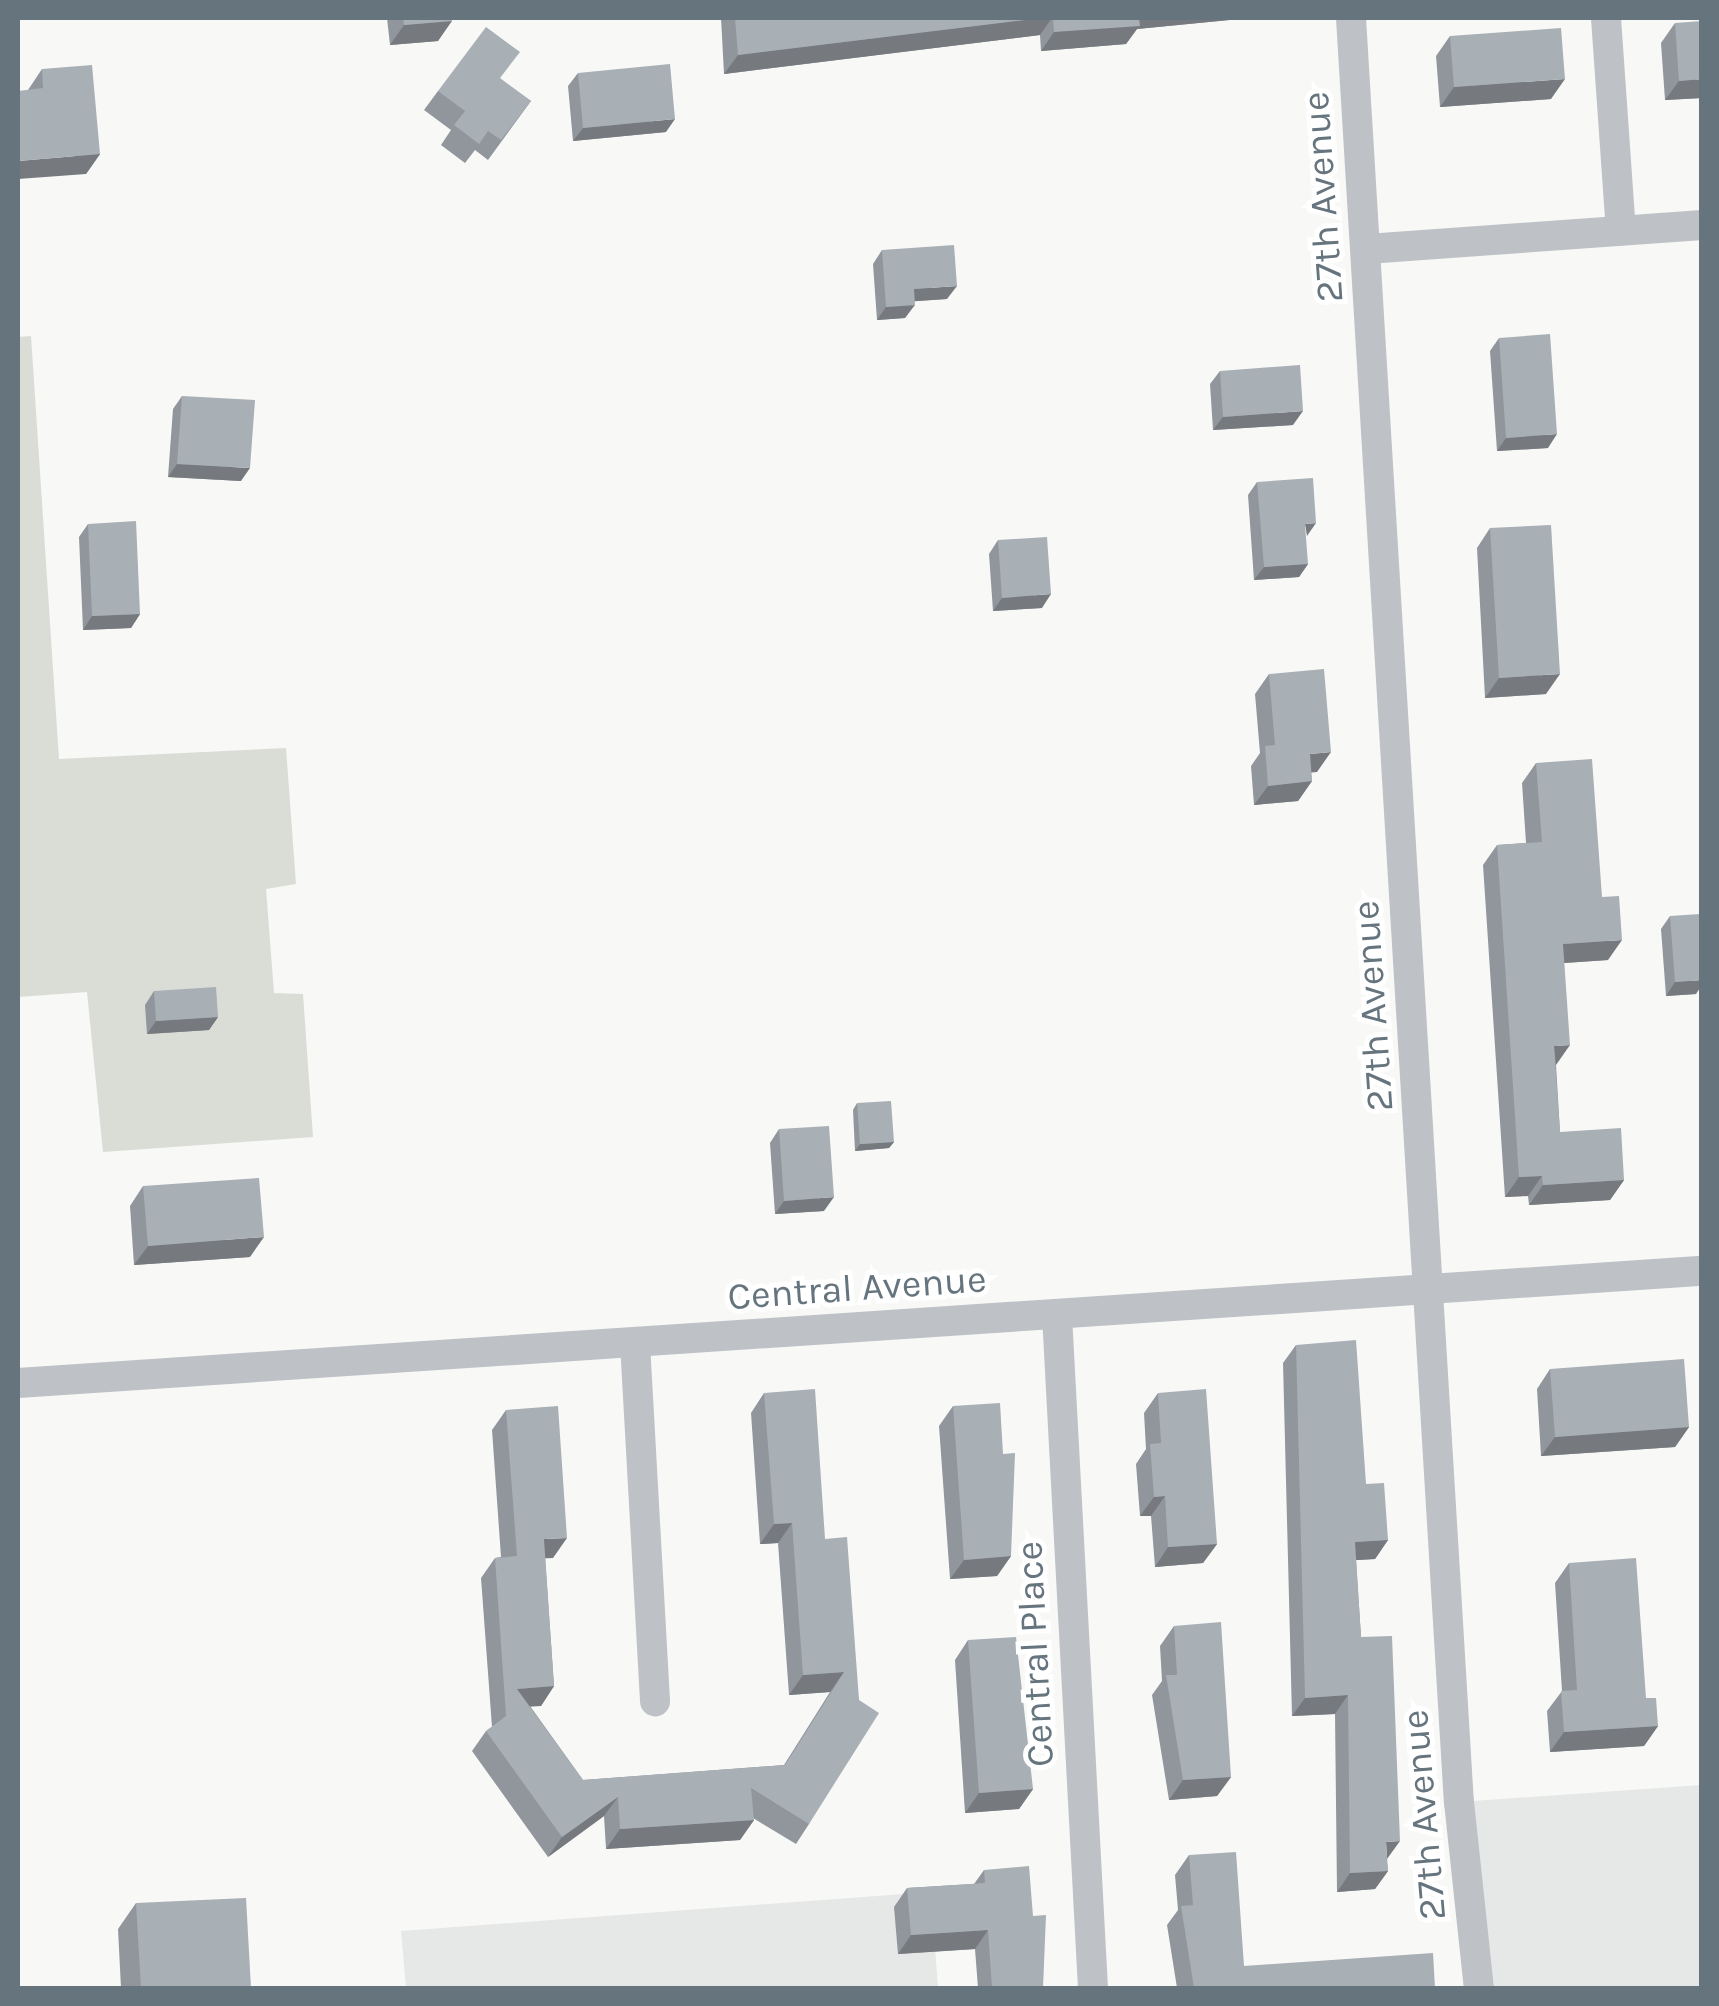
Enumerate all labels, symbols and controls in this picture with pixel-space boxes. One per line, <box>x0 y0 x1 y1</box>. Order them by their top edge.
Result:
street label: 27th Avenue <box>1293 90 1353 304</box>
street label: 27th Avenue <box>1343 899 1403 1113</box>
street label: Central Avenue <box>726 1256 988 1320</box>
street label: Central Place <box>1006 1540 1064 1768</box>
street label: 27th Avenue <box>1392 1708 1456 1922</box>

